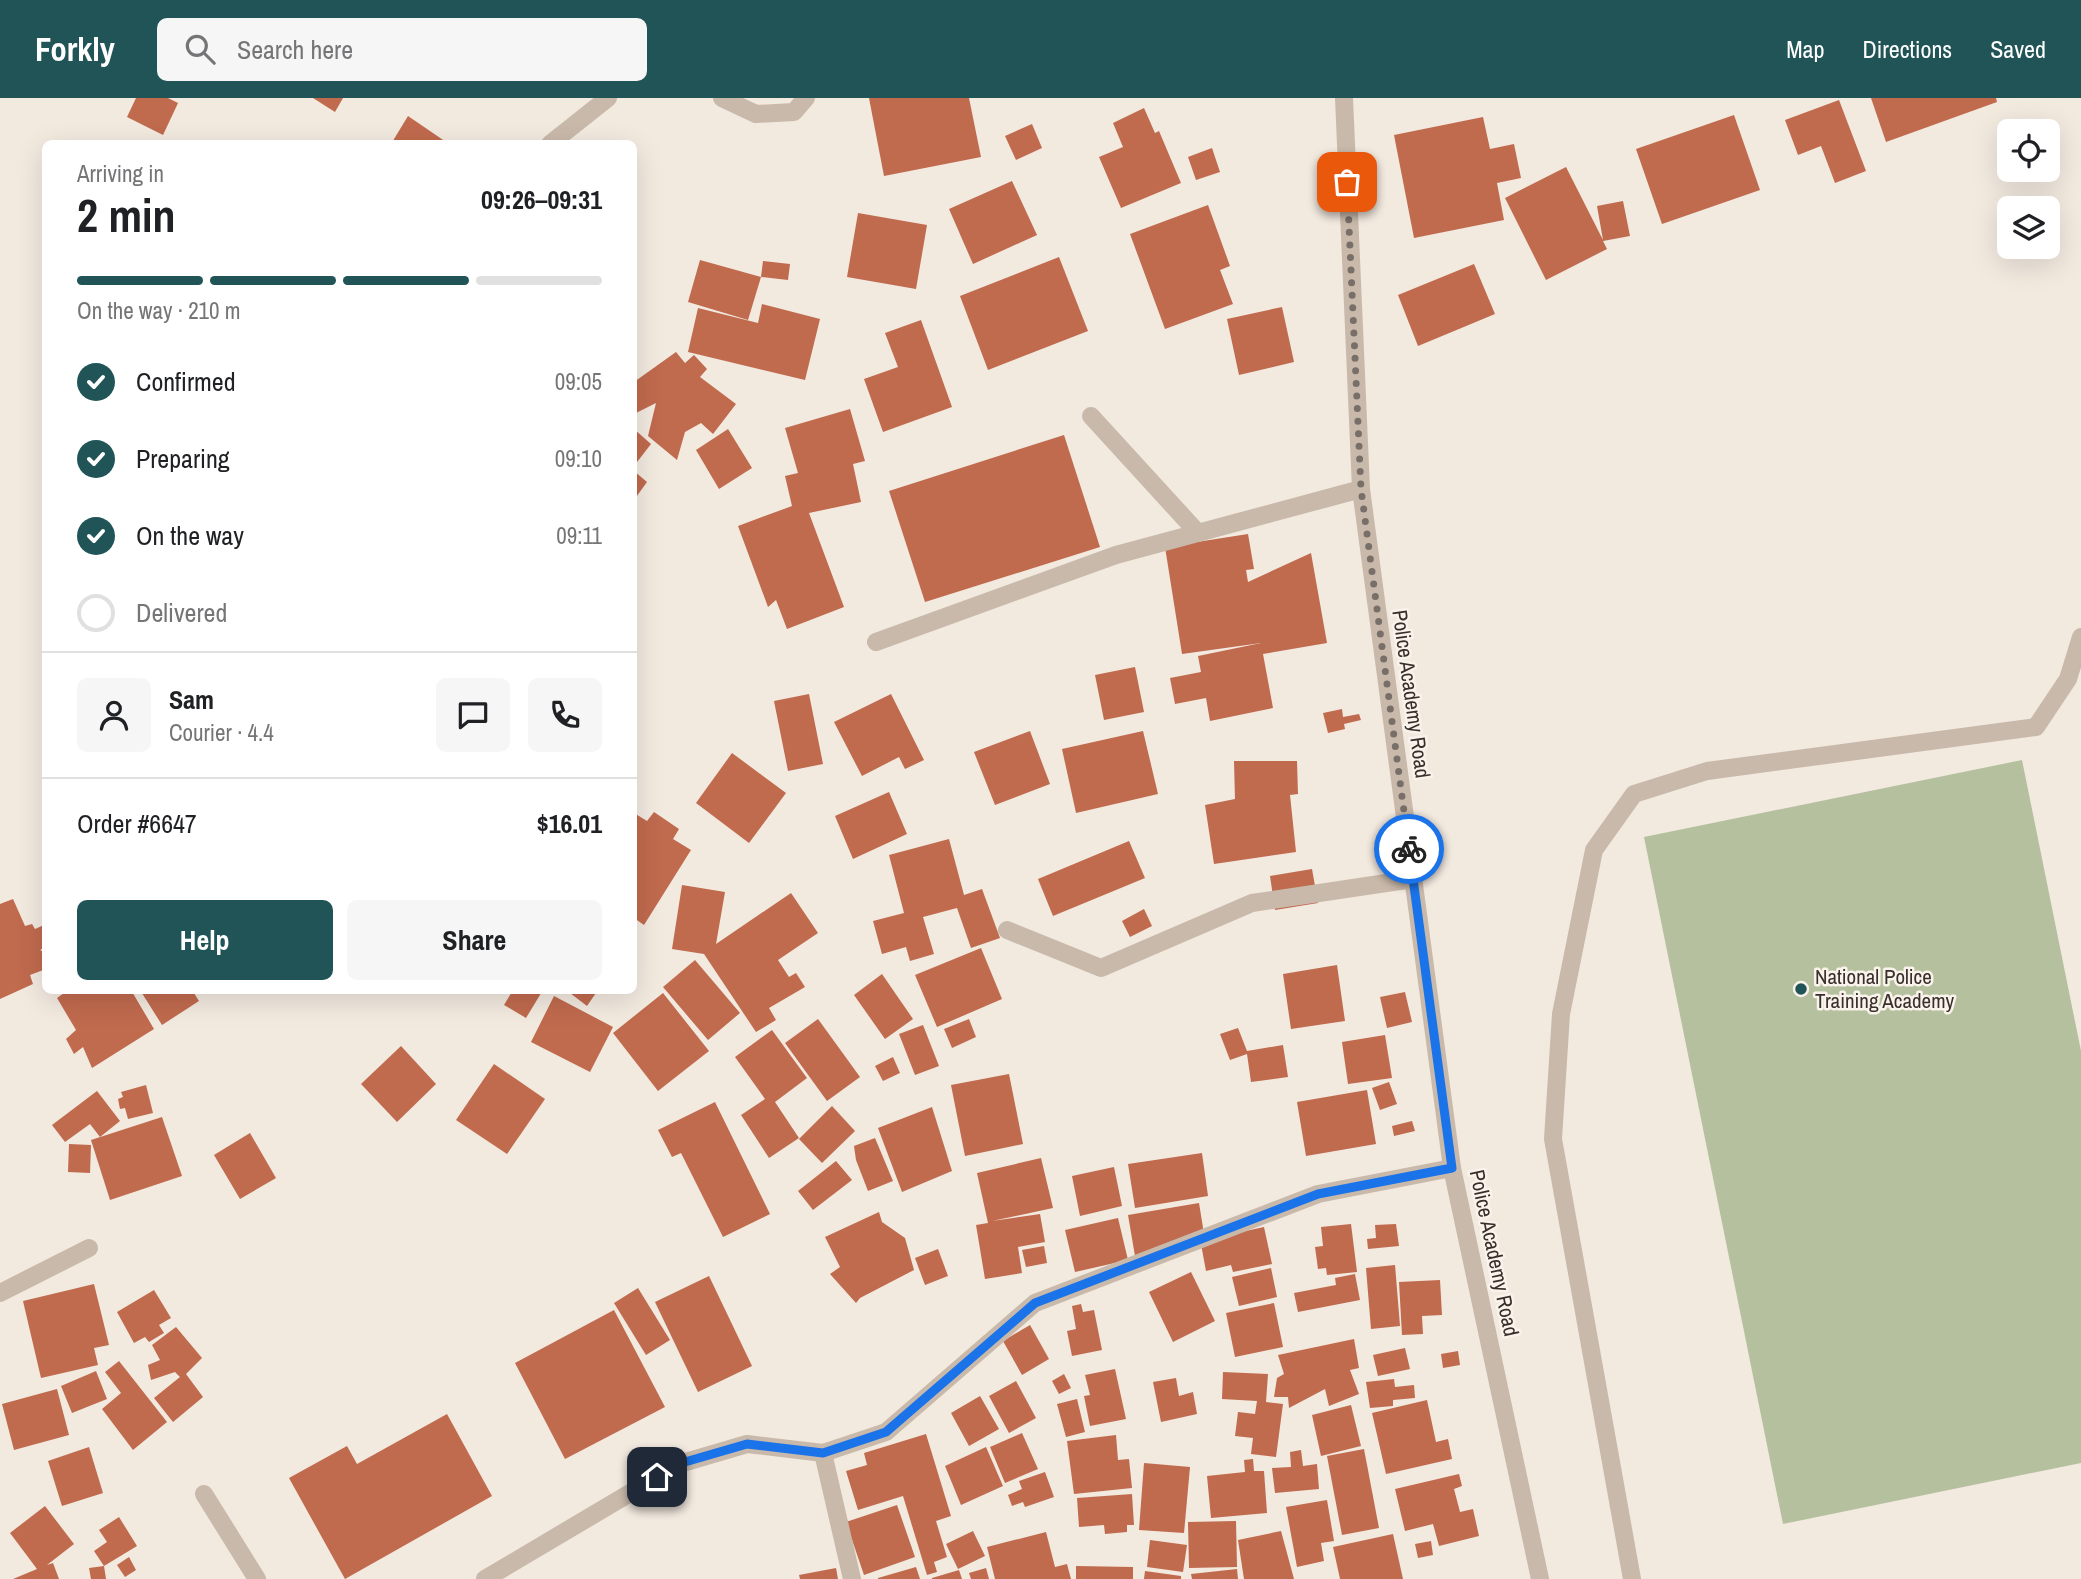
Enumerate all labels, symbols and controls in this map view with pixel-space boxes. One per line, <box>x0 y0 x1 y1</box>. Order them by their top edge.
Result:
search box <box>157 18 647 81</box>
text: Forkly <box>35 27 115 71</box>
icon: search <box>181 30 219 68</box>
text: Search here <box>237 32 353 67</box>
text: Map <box>1786 33 1824 65</box>
text: Directions <box>1862 33 1952 65</box>
text: Saved <box>1990 33 2046 65</box>
map controls <box>1997 119 2060 259</box>
button: locate <box>1997 119 2060 182</box>
pin <box>1317 152 1377 212</box>
text: Arriving in <box>77 158 164 189</box>
icon: bag <box>1328 163 1366 201</box>
text: 09:26–09:31 <box>481 182 602 217</box>
text: 2 min <box>77 184 176 246</box>
button: layers <box>1997 196 2060 259</box>
text: On the way · 210 m <box>77 295 241 326</box>
icon: check <box>77 363 115 401</box>
text: Confirmed <box>136 364 236 399</box>
text: 09:05 <box>555 366 602 397</box>
icon: check <box>77 440 115 478</box>
text: Preparing <box>136 441 230 476</box>
text: 09:10 <box>555 443 602 474</box>
icon: check <box>77 517 115 555</box>
text: On the way <box>136 518 244 553</box>
text: 09:11 <box>556 520 602 551</box>
text: Delivered <box>136 595 227 630</box>
street label: Police Academy Road <box>1385 608 1438 780</box>
button: person <box>77 678 151 752</box>
button: chat <box>436 678 510 752</box>
button: phone <box>528 678 602 752</box>
text: Sam <box>169 682 214 717</box>
text: Courier · 4.4 <box>169 717 274 748</box>
text: Order #6647 <box>77 806 197 841</box>
text: $16.01 <box>537 806 602 841</box>
courier <box>1374 814 1444 884</box>
icon: bike <box>1390 830 1428 868</box>
button: Help <box>77 900 333 980</box>
button: Share <box>347 900 602 980</box>
place label: National Police Training Academy <box>1815 962 1955 1015</box>
marker: National Police Training Academy <box>1793 981 1809 997</box>
street label: Police Academy Road <box>1463 1167 1526 1339</box>
pin <box>627 1447 687 1507</box>
icon: home <box>638 1458 676 1496</box>

